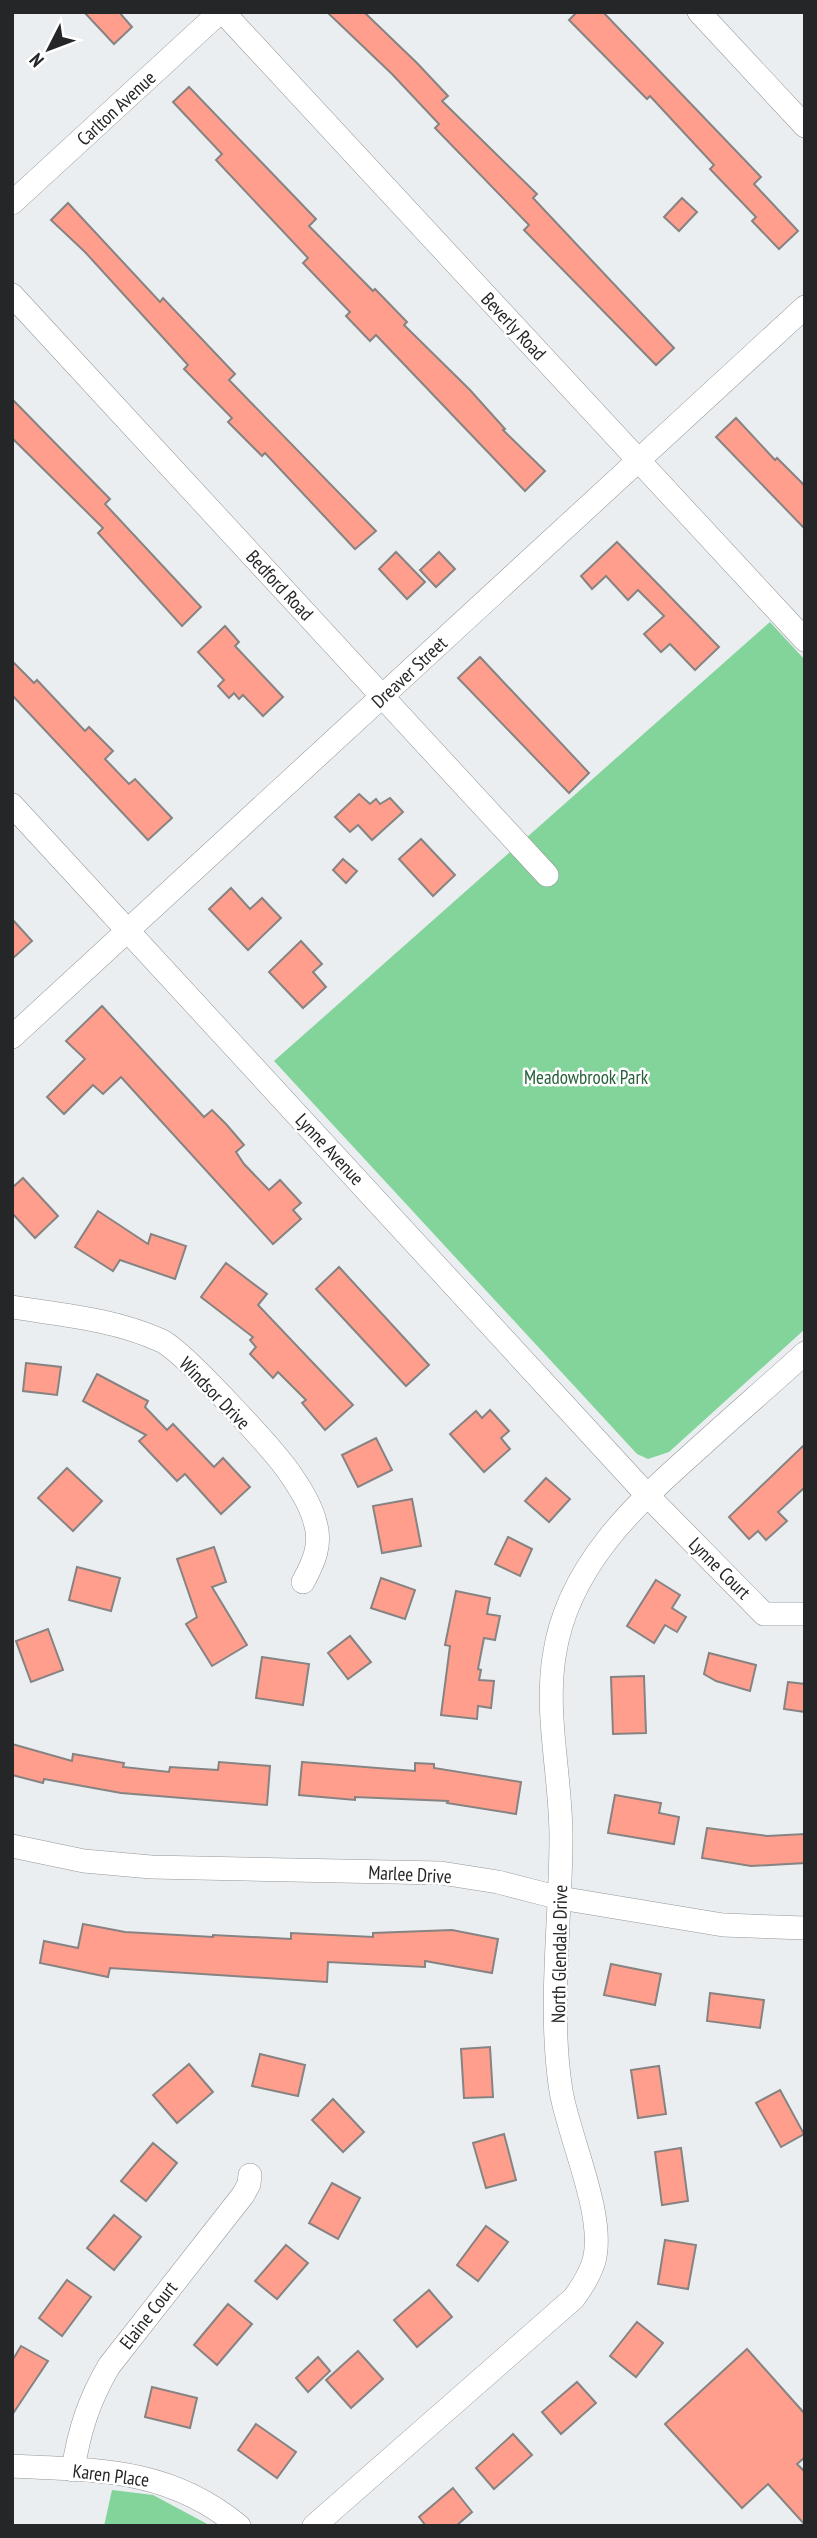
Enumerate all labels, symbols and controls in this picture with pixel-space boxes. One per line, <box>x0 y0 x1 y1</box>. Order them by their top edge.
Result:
north arrow <box>14 14 84 84</box>
text: N <box>24 49 49 72</box>
street label: Carlton Avenue <box>72 65 160 150</box>
street label: Beverly Road <box>476 287 552 365</box>
street label: Bedford Road <box>241 545 319 625</box>
street label: Dreaver Street <box>366 631 452 713</box>
park label: Meadowbrook Park <box>524 1065 649 1089</box>
street label: Lynne Avenue <box>291 1108 369 1190</box>
street label: Windsor Drive <box>174 1352 256 1434</box>
street label: Lynne Court <box>684 1532 756 1604</box>
street label: Marlee Drive <box>368 1860 452 1888</box>
street label: North Glendale Drive <box>546 1884 572 2023</box>
street label: Elaine Court <box>114 2275 183 2354</box>
street label: Karen Place <box>71 2458 151 2492</box>

